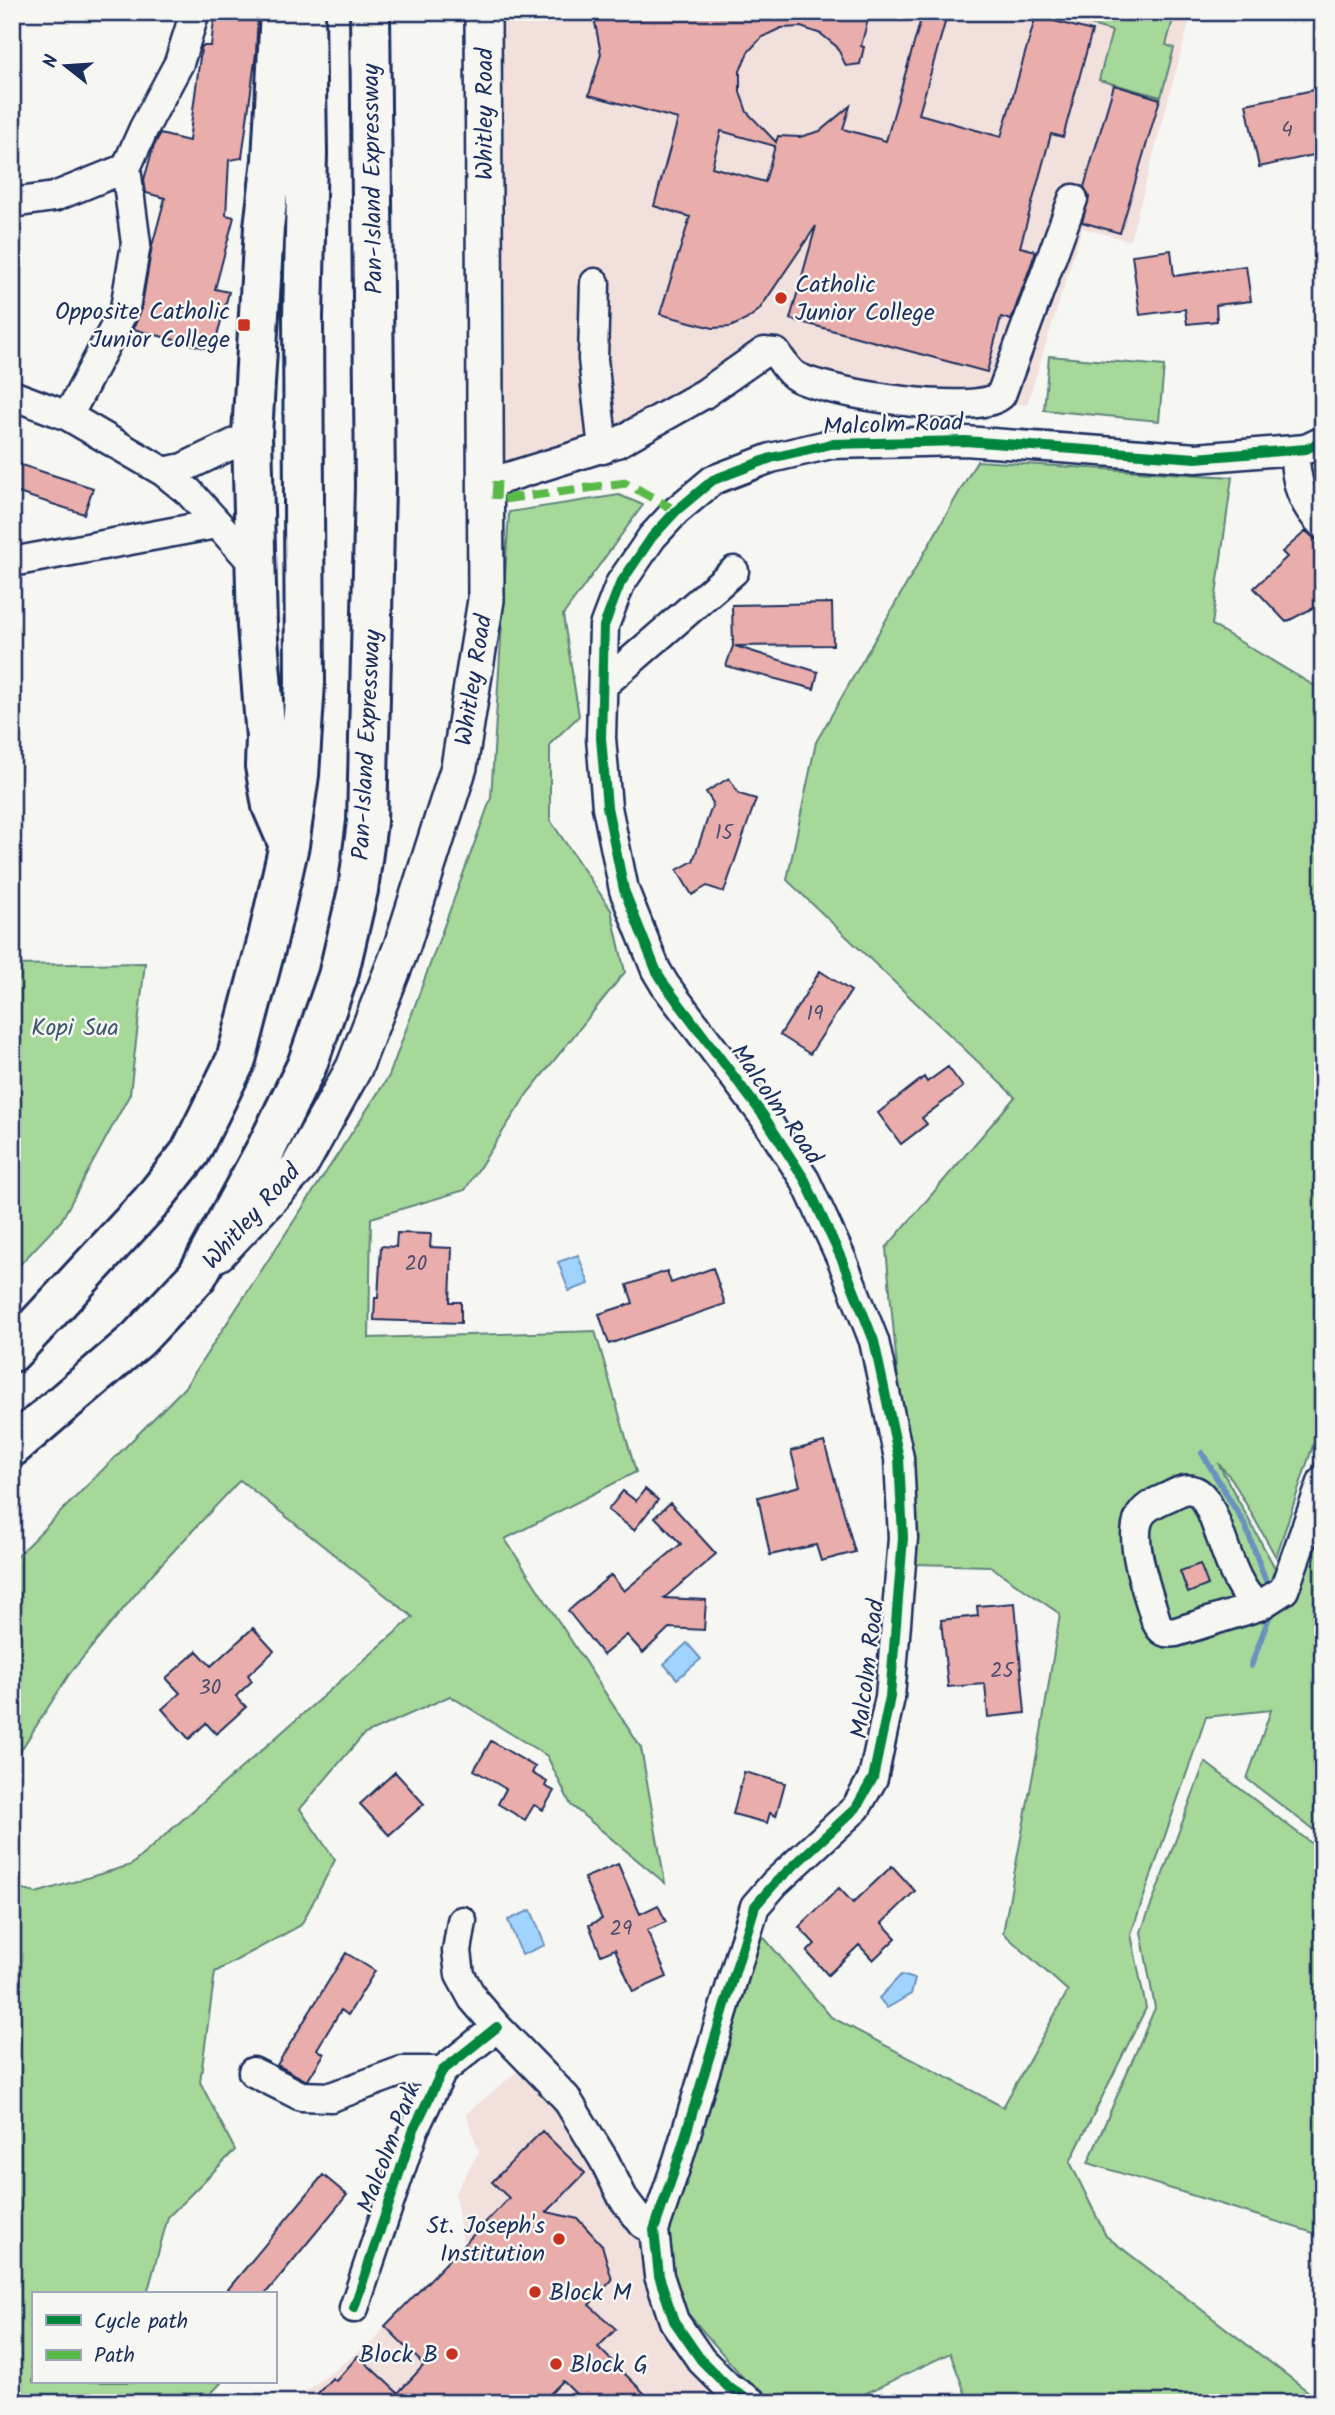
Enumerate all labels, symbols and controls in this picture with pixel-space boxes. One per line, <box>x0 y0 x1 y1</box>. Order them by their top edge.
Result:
north arrow <box>32 32 102 102</box>
street label: Whitley Road <box>466 47 505 180</box>
text: N <box>36 51 68 72</box>
street label: Pan-Island Expressway <box>352 62 395 295</box>
house number: 4 <box>1281 114 1293 147</box>
place label: Catholic Junior College <box>795 266 935 333</box>
marker: Catholic Junior College <box>773 290 789 306</box>
place label: Opposite Catholic Junior College <box>55 293 230 360</box>
marker: Opposite Catholic Junior College <box>236 317 252 333</box>
street label: Malcolm Road <box>822 404 965 447</box>
street label: Whitley Road <box>445 611 504 749</box>
street label: Pan-Island Expressway <box>342 628 393 861</box>
house number: 15 <box>715 817 735 850</box>
house number: 19 <box>807 998 823 1031</box>
park label: Kopi Sua <box>31 1009 119 1048</box>
street label: Malcolm Road <box>720 1036 833 1174</box>
street label: Whitley Road <box>193 1154 312 1279</box>
house number: 20 <box>405 1248 427 1281</box>
street label: Malcolm Road <box>841 1596 897 1741</box>
house number: 25 <box>990 1655 1015 1688</box>
house number: 30 <box>199 1672 221 1705</box>
house number: 29 <box>610 1913 632 1946</box>
street label: Malcolm Park <box>347 2078 432 2219</box>
place label: St. Joseph's Institution <box>426 2207 545 2274</box>
marker: St. Joseph's Institution <box>551 2231 567 2247</box>
place label: Block M <box>549 2274 632 2313</box>
marker: Block M <box>527 2284 543 2300</box>
legend <box>32 2292 276 2384</box>
text: Cycle path <box>94 2306 188 2339</box>
place label: Block B <box>359 2336 438 2375</box>
text: Path <box>94 2340 135 2373</box>
marker: Block B <box>444 2346 460 2362</box>
place label: Block G <box>570 2346 648 2385</box>
marker: Block G <box>548 2356 564 2372</box>

